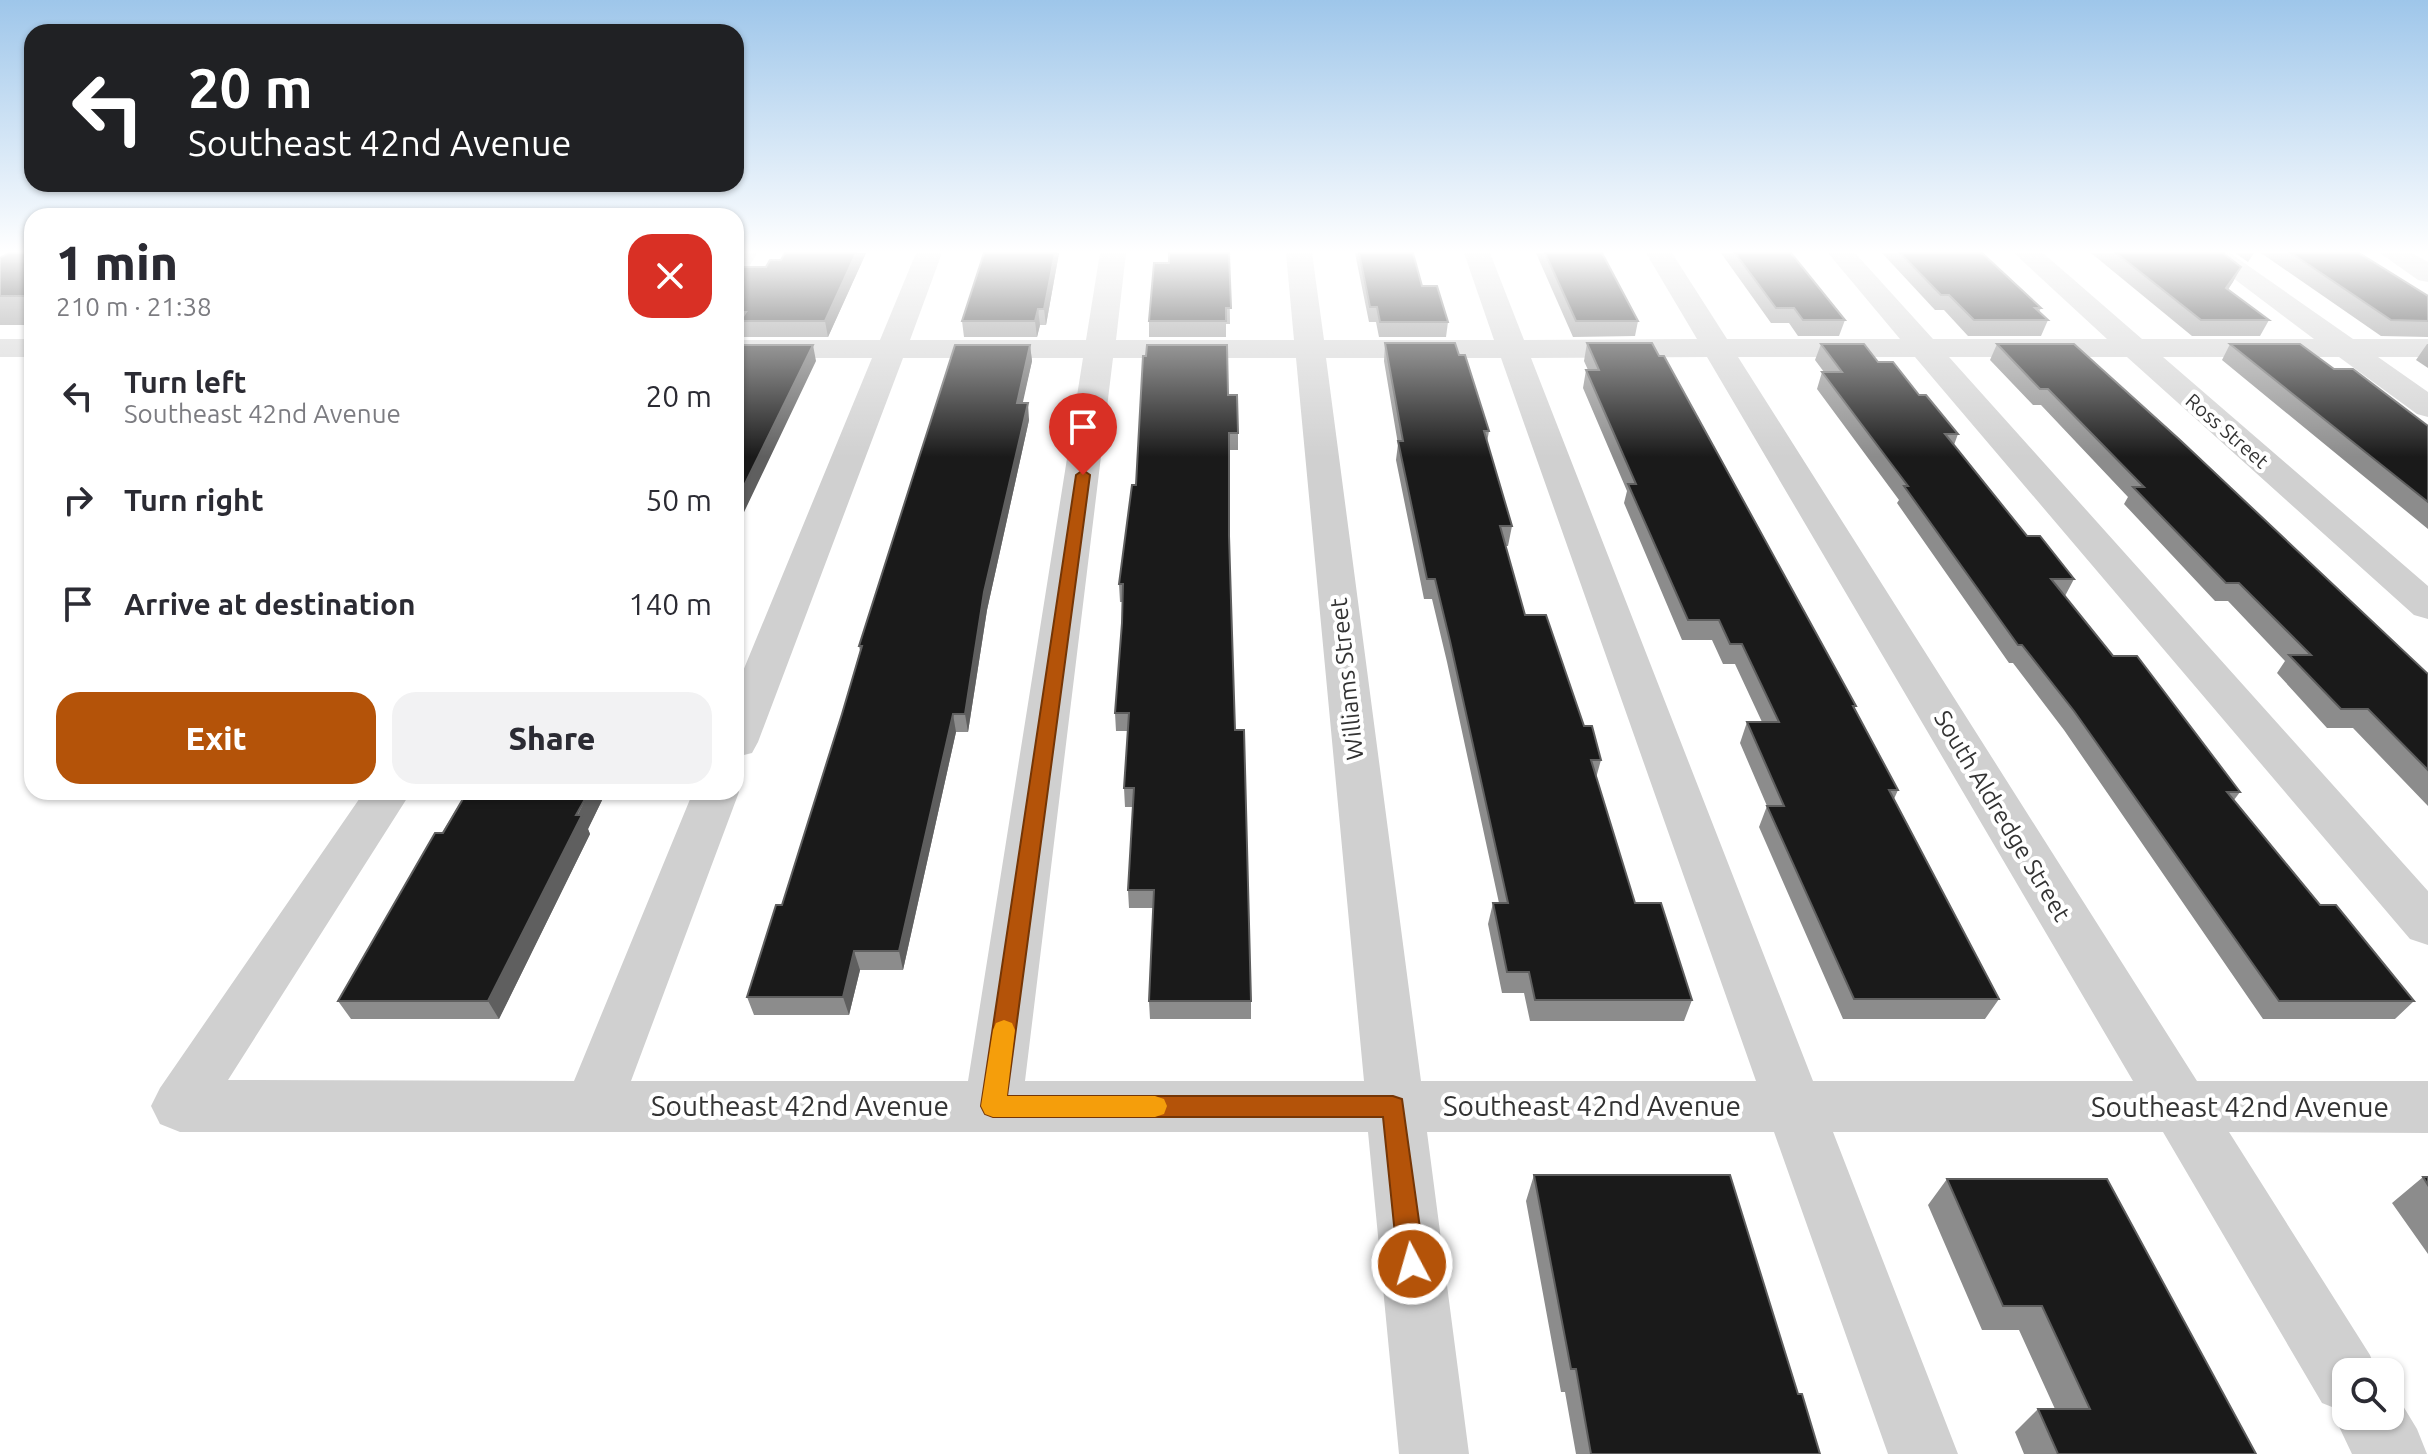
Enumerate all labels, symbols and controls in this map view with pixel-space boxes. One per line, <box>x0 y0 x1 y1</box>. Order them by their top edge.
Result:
icon: left <box>56 56 160 160</box>
text: 20 m <box>188 56 313 119</box>
text: Southeast 42nd Avenue <box>188 122 571 163</box>
button: close <box>628 234 712 318</box>
text: 1 min <box>56 235 178 289</box>
text: 210 m · 21:38 <box>56 292 212 321</box>
text: Turn left <box>124 365 246 399</box>
icon: left <box>56 374 100 418</box>
text: 20 m <box>645 379 712 413</box>
street label: Ross Street <box>2181 389 2273 473</box>
pin <box>1049 393 1117 475</box>
text: Southeast 42nd Avenue <box>124 399 401 428</box>
icon: arrive <box>1061 405 1105 449</box>
icon: right <box>56 478 100 522</box>
text: Turn right <box>124 483 264 517</box>
text: 50 m <box>645 483 712 517</box>
icon: arrive <box>56 582 100 626</box>
text: Arrive at destination <box>124 587 416 621</box>
text: 140 m <box>628 587 712 621</box>
street label: Williams Street <box>1325 596 1368 761</box>
button: Exit <box>56 692 376 784</box>
button: Share <box>392 692 712 784</box>
street label: South Aldredge Street <box>1929 706 2076 926</box>
street label: Southeast 42nd Avenue <box>651 1090 949 1121</box>
street label: Southeast 42nd Avenue <box>1443 1090 1741 1121</box>
street label: Southeast 42nd Avenue <box>2091 1091 2389 1122</box>
position arrow <box>1370 1222 1454 1306</box>
map controls <box>2332 1358 2404 1430</box>
button: search <box>2332 1358 2404 1430</box>

